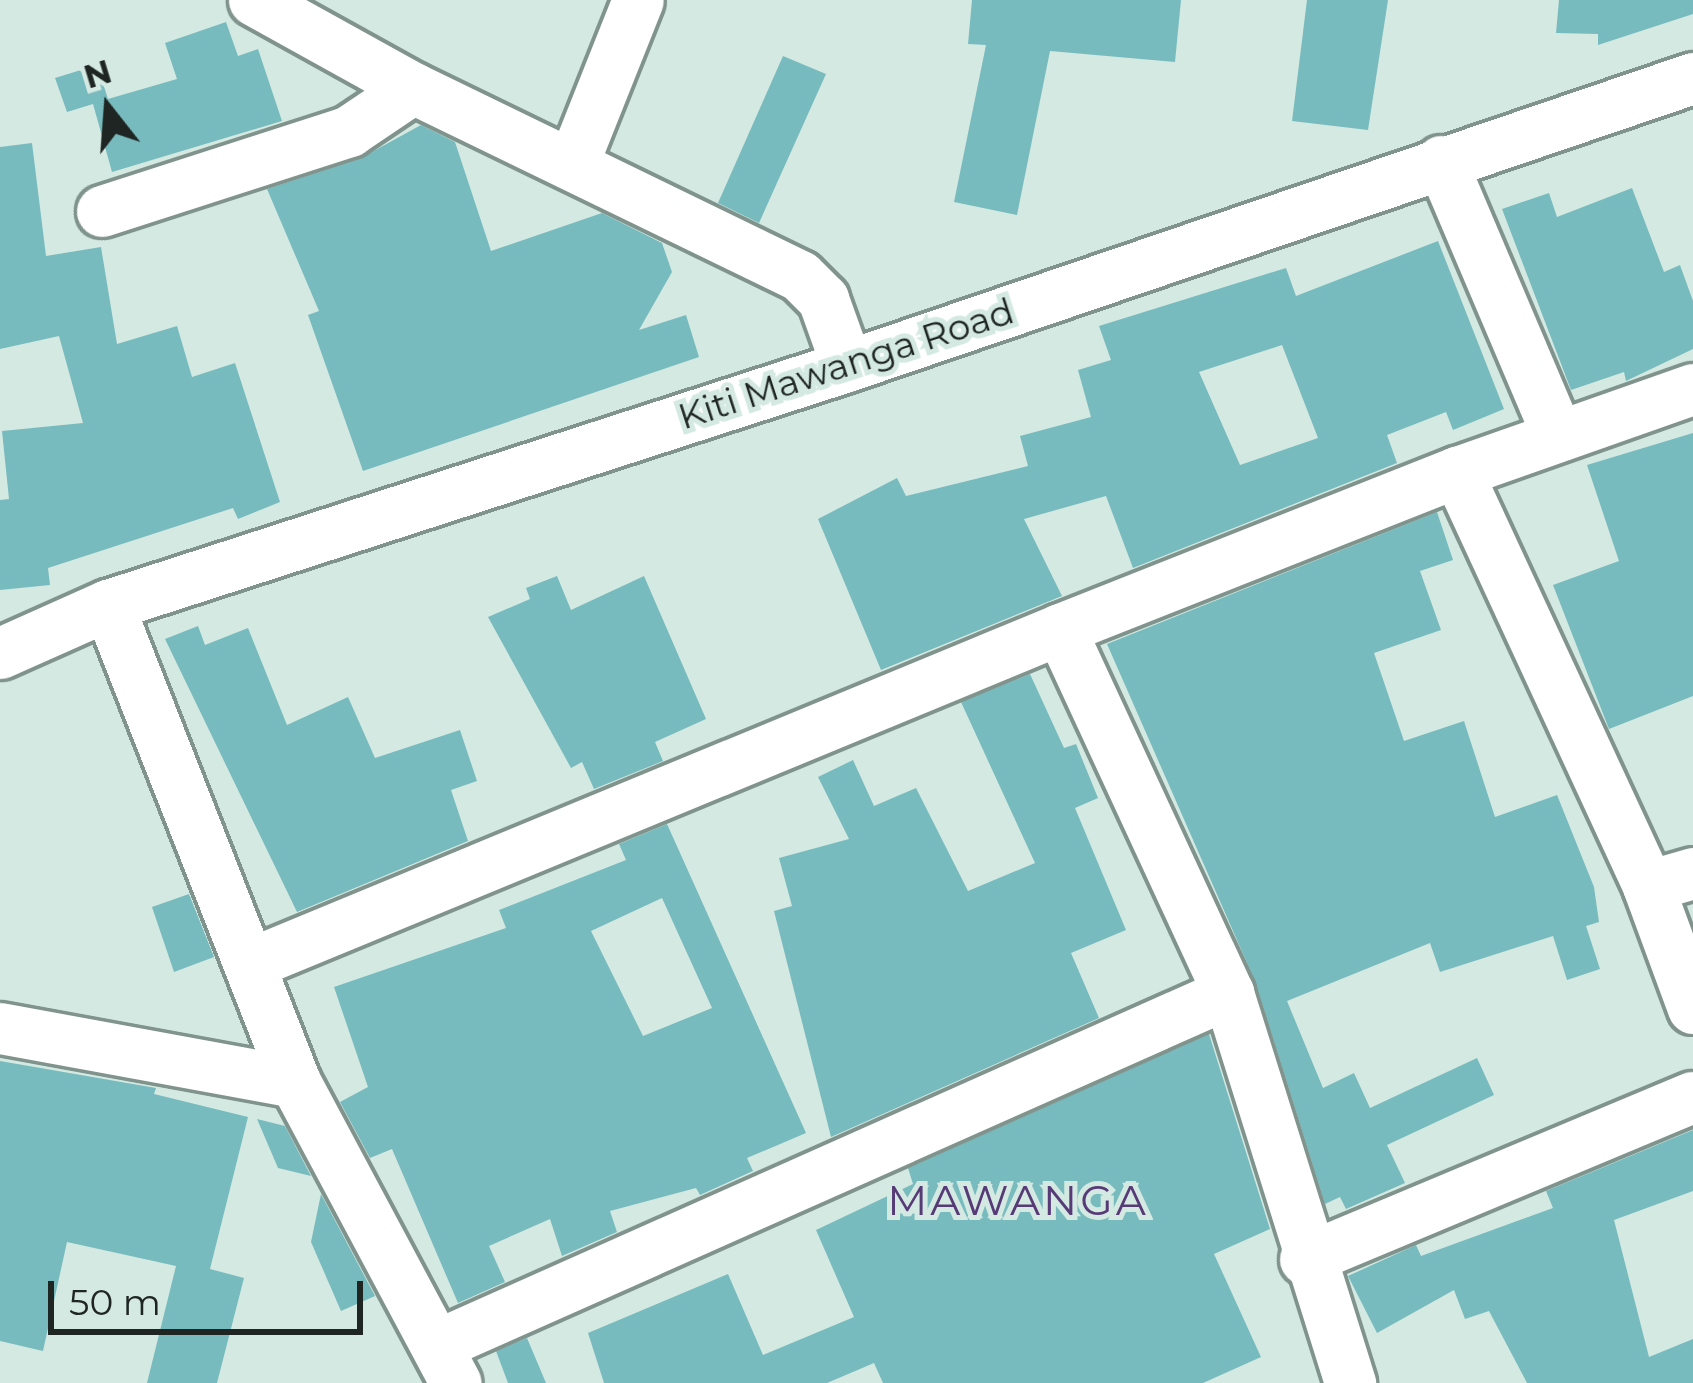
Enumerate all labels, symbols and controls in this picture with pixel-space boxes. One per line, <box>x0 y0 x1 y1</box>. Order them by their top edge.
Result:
north arrow <box>48 48 168 168</box>
text: N <box>79 51 116 97</box>
street label: Kiti Mawanga Road <box>673 289 1019 439</box>
district label: MAWANGA <box>887 1175 1149 1225</box>
scale bar <box>54 1257 369 1331</box>
text: 50 m <box>69 1280 161 1324</box>

